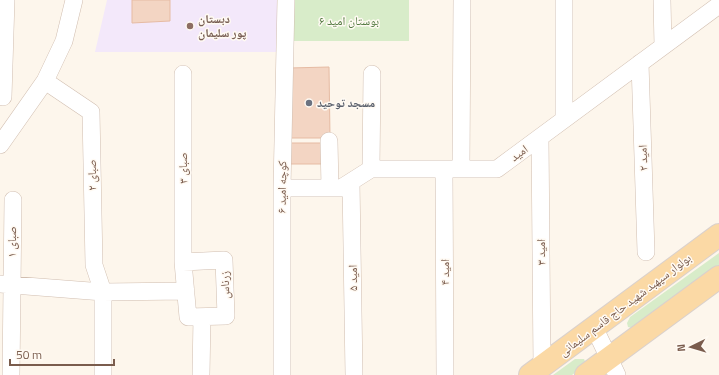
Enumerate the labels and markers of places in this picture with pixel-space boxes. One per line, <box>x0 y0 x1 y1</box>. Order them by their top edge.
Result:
place label: دبستان پور سلیمان <box>198 9 247 42</box>
marker: دبستان پور سلیمان <box>185 21 195 31</box>
place label: مسجد توحید <box>317 93 376 112</box>
marker: مسجد توحید <box>304 98 314 108</box>

